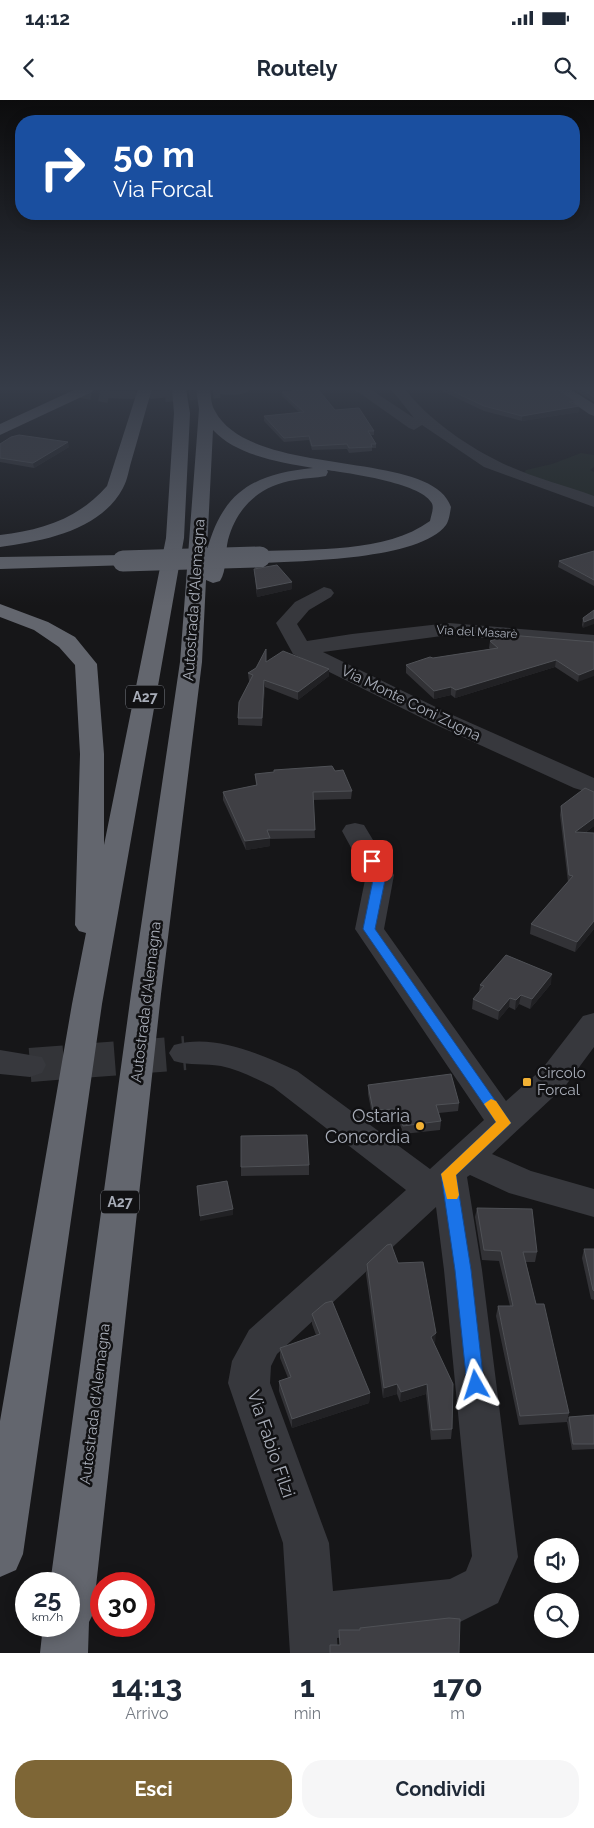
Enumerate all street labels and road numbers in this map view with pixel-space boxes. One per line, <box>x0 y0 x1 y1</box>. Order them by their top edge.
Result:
street label: Autostrada d'Alemagna <box>179 518 209 682</box>
street label: Via del Masarè <box>436 623 518 641</box>
street label: Via Monte Coni Zugna <box>338 661 484 745</box>
road number: A27 <box>126 686 164 708</box>
street label: Autostrada d'Alemagna <box>127 920 165 1084</box>
road number: A27 <box>101 1190 139 1214</box>
street label: Autostrada d'Alemagna <box>76 1322 114 1486</box>
street label: Via Fabio Filzi <box>243 1387 300 1500</box>

